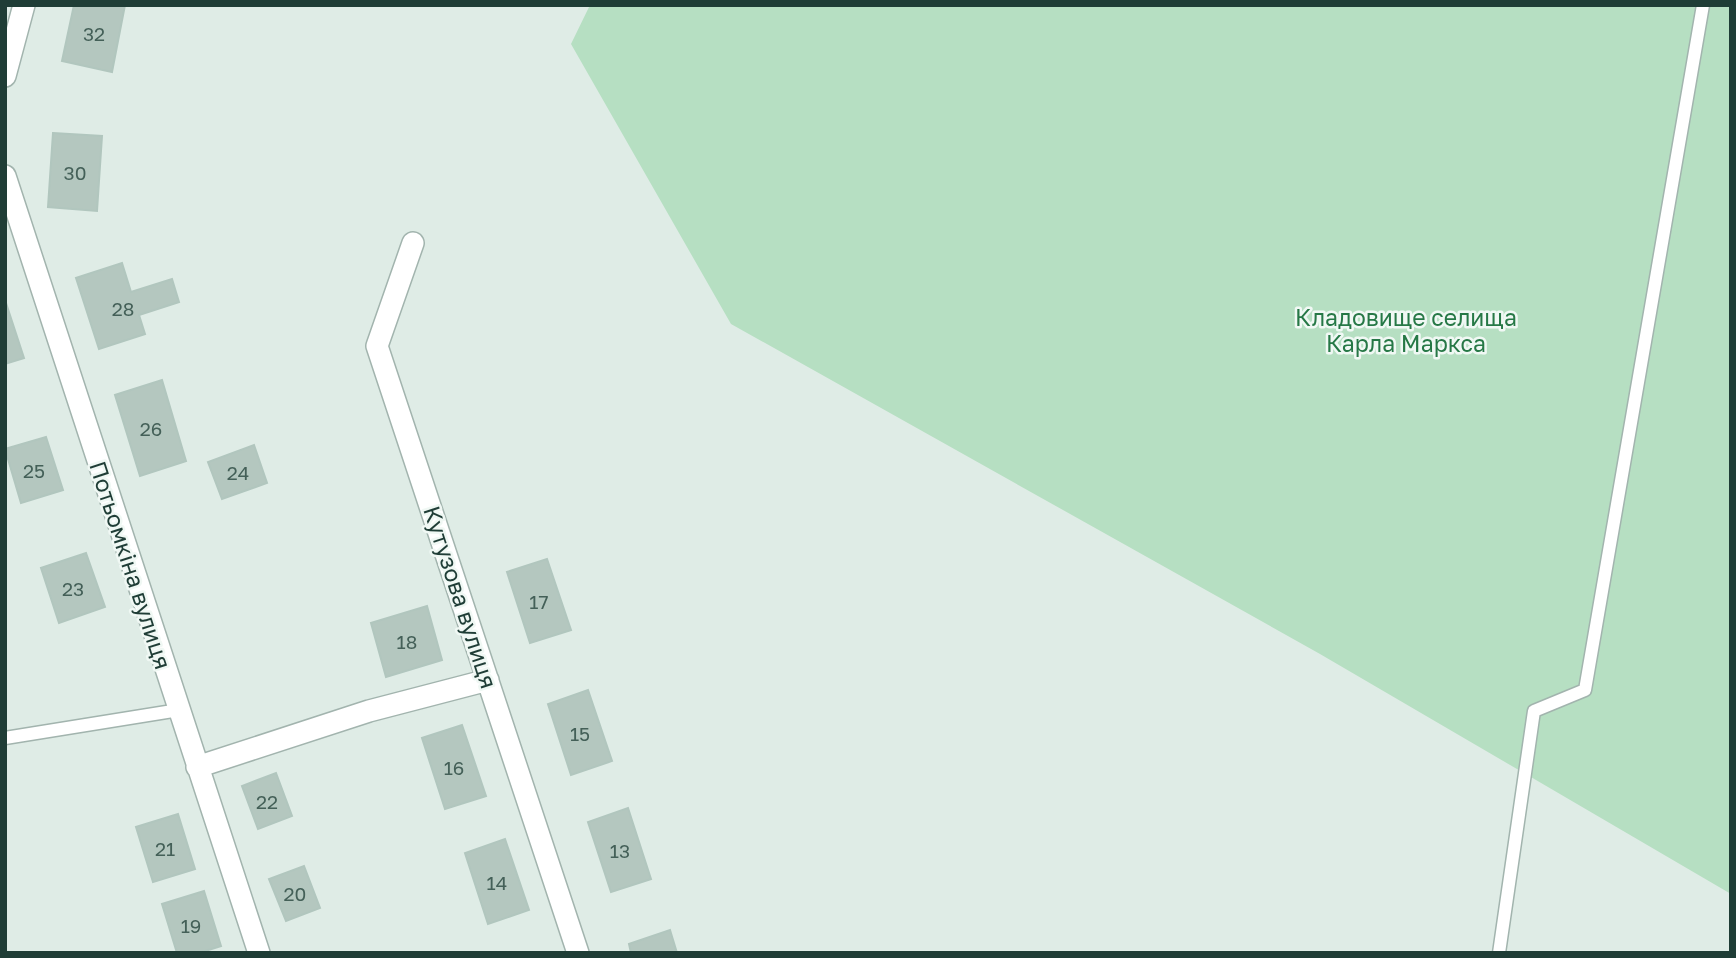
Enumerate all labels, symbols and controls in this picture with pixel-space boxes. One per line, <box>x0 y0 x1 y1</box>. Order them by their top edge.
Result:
house number: 32 <box>83 22 105 45</box>
house number: 30 <box>64 161 86 184</box>
house number: 28 <box>112 297 134 320</box>
park label: Кладовище селища Карла Маркса <box>1295 303 1517 357</box>
house number: 26 <box>140 417 162 440</box>
street label: Потьомкіна вулиця <box>84 457 178 673</box>
house number: 25 <box>23 459 45 482</box>
house number: 24 <box>227 461 249 484</box>
street label: Кутузова вулиця <box>418 502 504 692</box>
house number: 23 <box>62 577 84 600</box>
house number: 17 <box>529 590 549 613</box>
house number: 18 <box>397 630 417 653</box>
house number: 15 <box>570 722 590 745</box>
house number: 16 <box>444 756 464 779</box>
house number: 22 <box>256 790 278 813</box>
house number: 21 <box>155 837 175 860</box>
house number: 13 <box>610 839 630 862</box>
house number: 14 <box>487 871 507 894</box>
house number: 20 <box>284 882 306 905</box>
house number: 19 <box>181 914 201 937</box>

